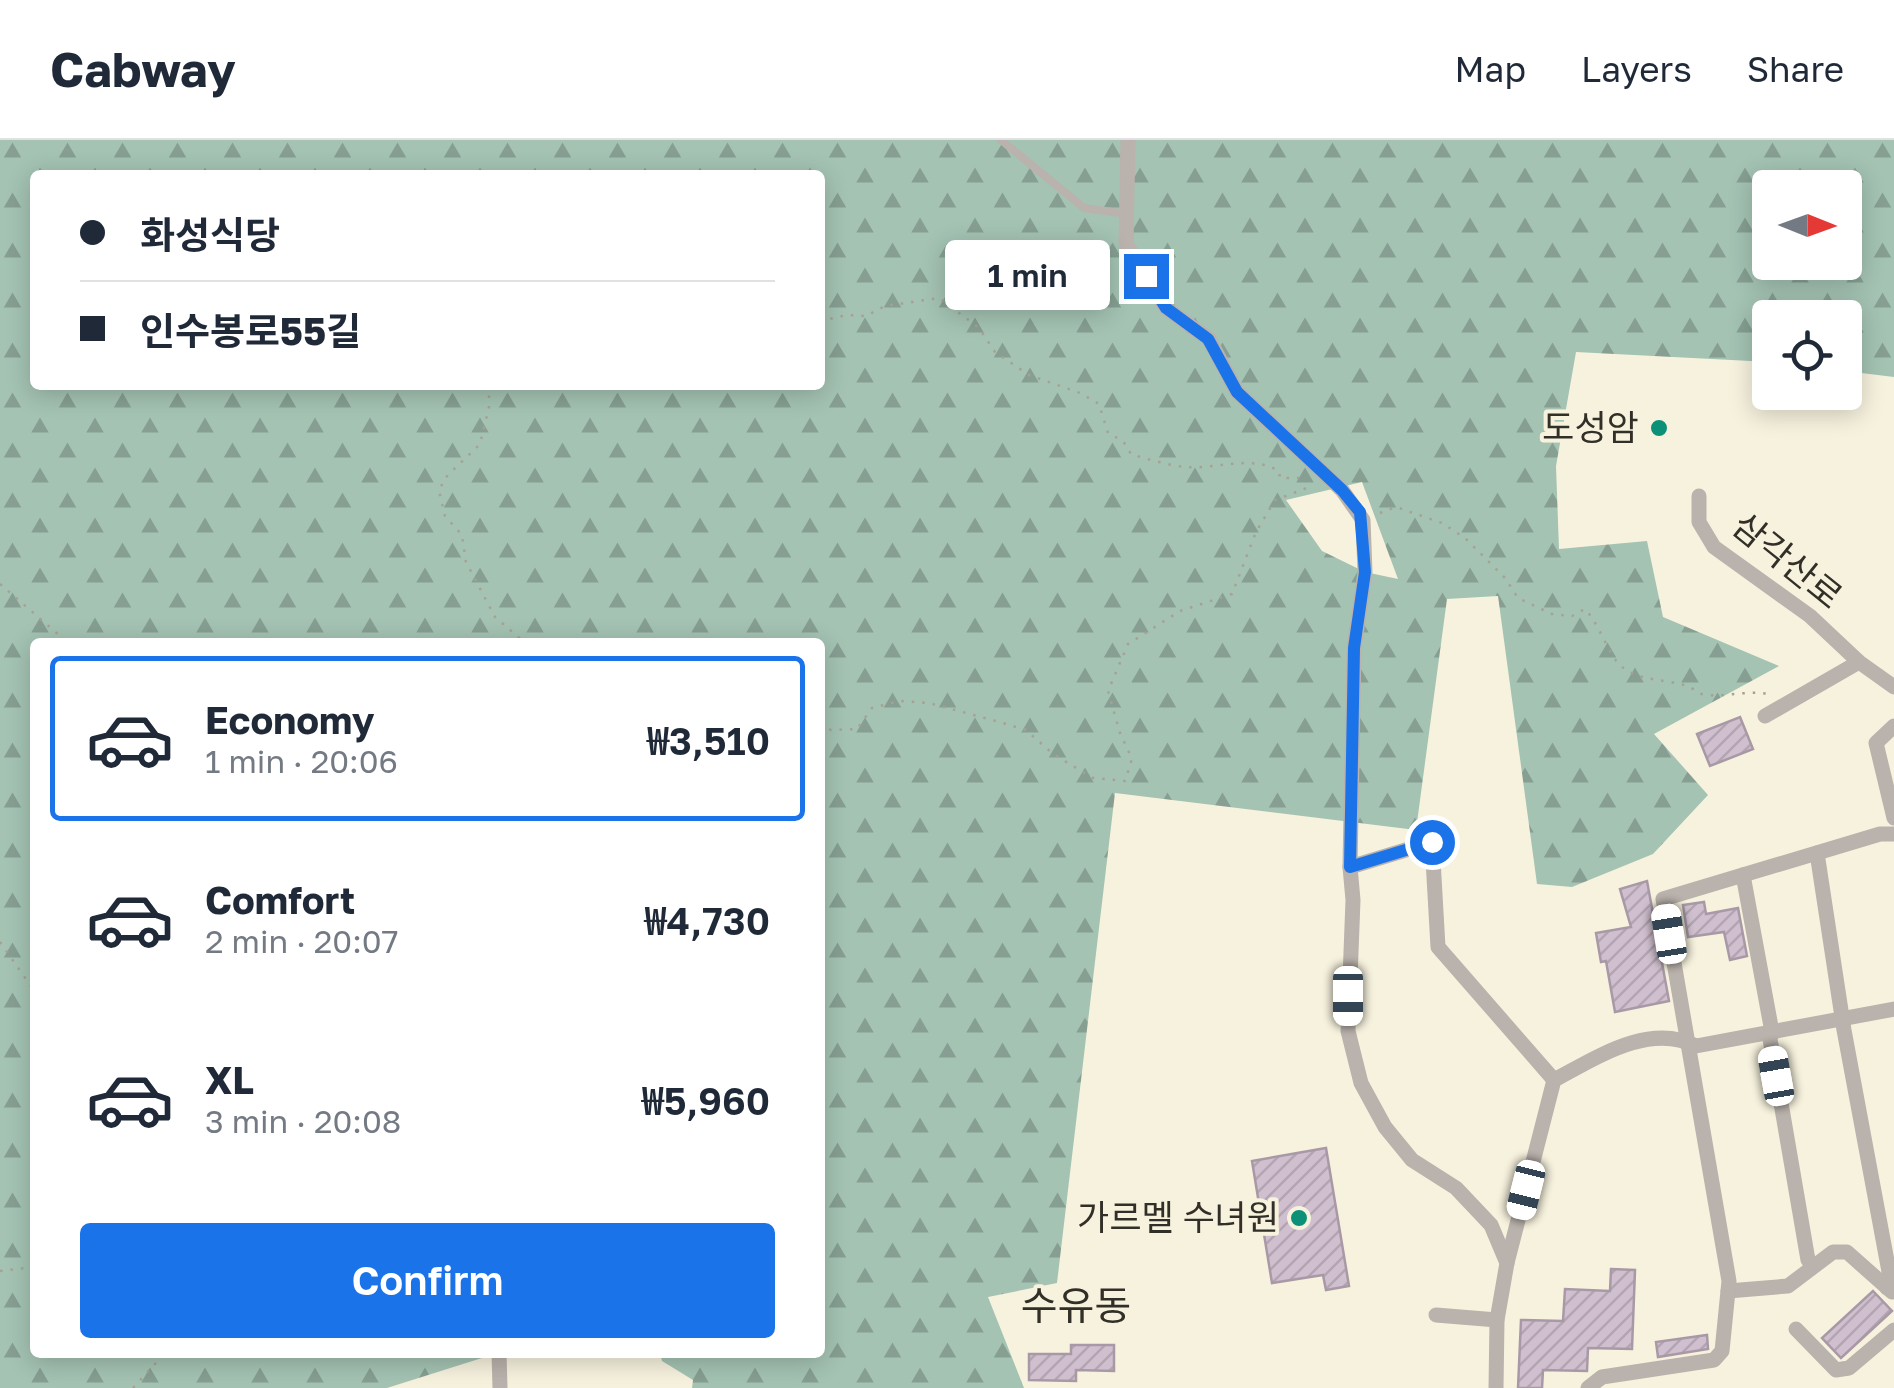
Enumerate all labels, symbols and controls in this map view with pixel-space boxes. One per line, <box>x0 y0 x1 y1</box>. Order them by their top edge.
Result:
text: Cabway <box>50 40 236 98</box>
text: Map <box>1455 48 1526 90</box>
text: Layers <box>1581 48 1692 90</box>
text: Share <box>1747 48 1844 90</box>
north arrow <box>1752 170 1862 280</box>
map controls <box>1752 170 1862 410</box>
text: 화성식당 <box>140 212 280 257</box>
callout: 1 min <box>946 241 1111 311</box>
route end <box>1124 254 1169 299</box>
text: 1 min <box>987 256 1068 294</box>
button: locate <box>1752 300 1862 410</box>
text: 인수봉로55길 <box>140 308 361 353</box>
place label: 도성암 <box>1542 406 1639 448</box>
marker: 도성암 <box>1648 417 1670 439</box>
street label: 삼각산로 <box>1724 503 1851 617</box>
icon: car <box>85 694 175 784</box>
text: Economy <box>205 697 374 742</box>
text: ₩3,510 <box>647 718 770 763</box>
text: 1 min · 20:06 <box>205 742 398 780</box>
route start <box>1410 820 1455 865</box>
icon: car <box>85 874 175 964</box>
text: Comfort <box>205 877 355 922</box>
text: ₩4,730 <box>645 898 770 943</box>
car <box>1649 902 1689 966</box>
text: 2 min · 20:07 <box>205 922 399 960</box>
car <box>1333 966 1363 1026</box>
car <box>1756 1044 1796 1108</box>
icon: car <box>85 1054 175 1144</box>
text: XL <box>205 1057 254 1102</box>
text: ₩5,960 <box>642 1078 770 1123</box>
text: 3 min · 20:08 <box>205 1102 401 1140</box>
car <box>1504 1157 1548 1223</box>
place label: 가르멜 수녀원 <box>1077 1196 1279 1238</box>
marker: 가르멜 수녀원 <box>1288 1207 1310 1229</box>
button: Confirm <box>80 1223 775 1338</box>
district label: 수유동 <box>1021 1281 1131 1329</box>

